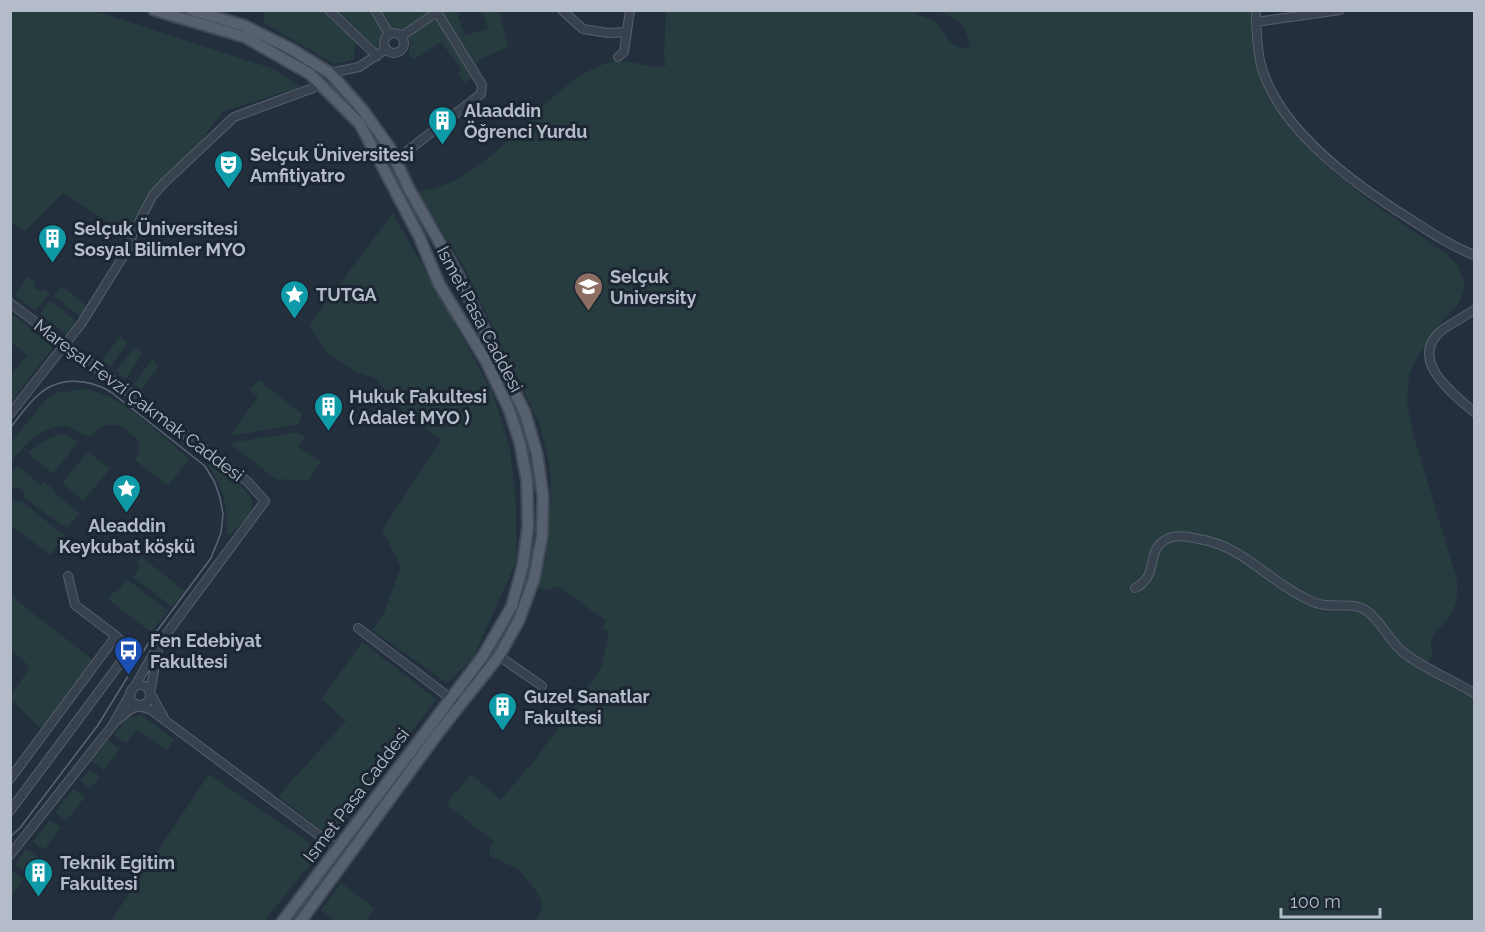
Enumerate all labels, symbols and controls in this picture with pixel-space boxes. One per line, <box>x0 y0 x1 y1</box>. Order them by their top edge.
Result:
place label: Alaaddin Öğrenci Yurdu <box>464 100 587 142</box>
building icon: Alaaddin Öğrenci Yurdu <box>427 104 459 146</box>
place label: Selçuk Üniversitesi Amfitiyatro <box>250 143 414 186</box>
theatre icon: Selçuk Üniversitesi Amfitiyatro <box>213 148 245 190</box>
place label: Selçuk Üniversitesi Sosyal Bilimler MYO <box>74 217 246 260</box>
building icon: Selçuk Üniversitesi Sosyal Bilimler MYO <box>37 222 69 264</box>
street label: Ismet Pasa Caddesi <box>433 242 527 396</box>
place label: Selçuk University <box>610 266 696 308</box>
school or university icon: Selçuk University <box>573 270 605 312</box>
place icon: TUTGA <box>279 278 311 320</box>
place label: TUTGA <box>316 284 378 305</box>
street label: Mareşal Fevzi Çakmak Caddesi <box>30 314 248 486</box>
place label: Hukuk Fakultesi ( Adalet MYO ) <box>349 386 487 428</box>
building icon: Hukuk Fakultesi ( Adalet MYO ) <box>312 390 344 432</box>
place icon: Aleaddin Keykubat köşkü <box>111 472 143 514</box>
place label: Aleaddin Keykubat köşkü <box>59 515 195 557</box>
place label: Fen Edebiyat Fakultesi <box>150 630 262 672</box>
bus stop icon: Fen Edebiyat Fakultesi <box>113 634 145 676</box>
place label: Guzel Sanatlar Fakultesi <box>524 686 650 728</box>
building icon: Guzel Sanatlar Fakultesi <box>487 690 519 732</box>
street label: Ismet Pasa Caddesi <box>299 724 413 866</box>
place label: Teknik Egitim Fakultesi <box>60 852 175 894</box>
building icon: Teknik Egitim Fakultesi <box>23 856 55 898</box>
scale bar <box>1281 881 1380 919</box>
text: 100 m <box>1290 891 1341 912</box>

